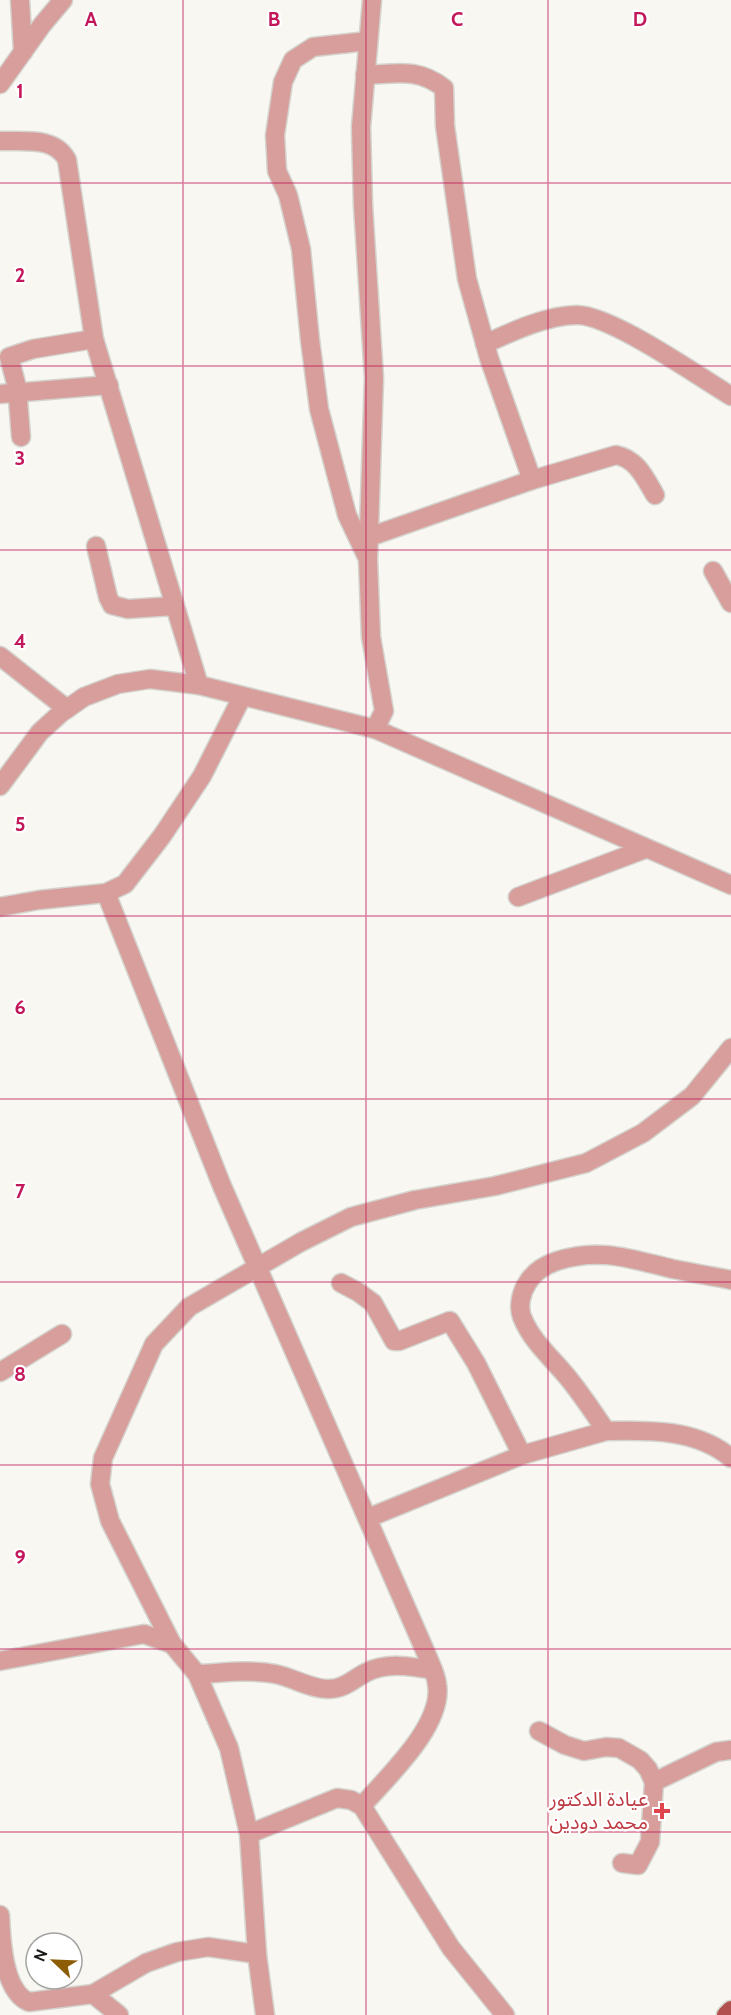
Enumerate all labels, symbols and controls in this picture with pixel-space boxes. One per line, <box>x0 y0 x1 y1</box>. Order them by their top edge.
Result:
text: A <box>85 7 98 31</box>
text: B <box>268 7 280 31</box>
text: C <box>451 7 463 31</box>
text: D <box>633 7 647 31</box>
text: 1 <box>16 79 24 103</box>
text: 2 <box>15 263 25 287</box>
text: 3 <box>15 446 25 470</box>
text: 4 <box>14 629 26 653</box>
text: 5 <box>15 812 25 836</box>
text: 6 <box>14 995 26 1019</box>
text: 7 <box>15 1179 26 1203</box>
text: 8 <box>14 1362 26 1386</box>
text: 9 <box>14 1545 26 1569</box>
place label: عيادة الدكتور محمد دودين <box>548 1787 648 1834</box>
marker: عيادة الدكتور محمد دودين <box>653 1802 671 1820</box>
north arrow <box>24 1931 84 1991</box>
text: N <box>30 1946 52 1964</box>

